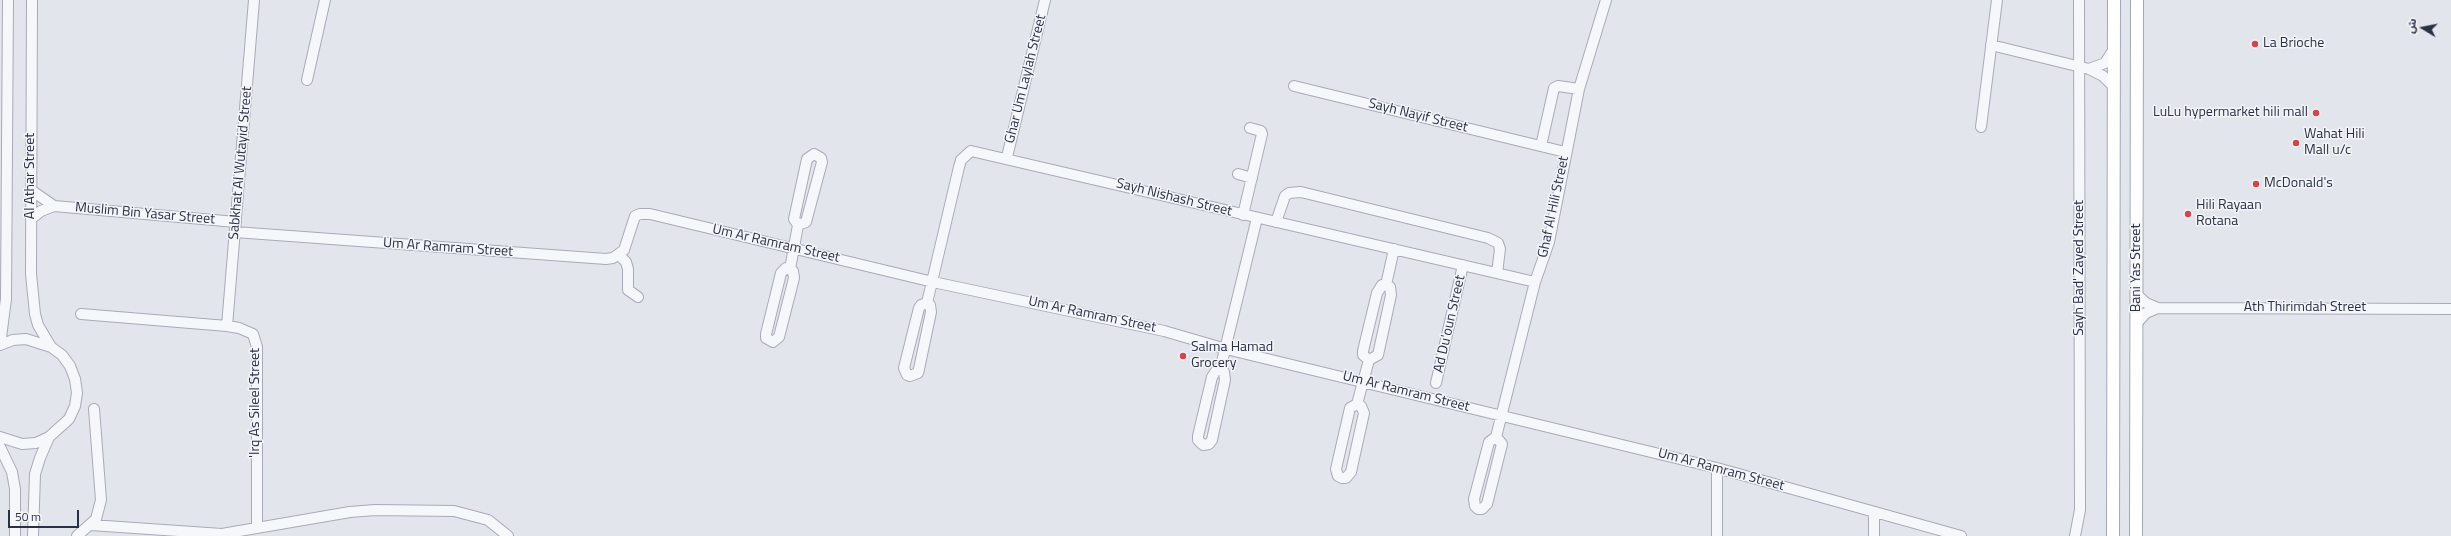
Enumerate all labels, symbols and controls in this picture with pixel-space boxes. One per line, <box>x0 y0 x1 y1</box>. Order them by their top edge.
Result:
north arrow <box>2403 8 2443 48</box>
street label: Ghar Um Laylah Street <box>1002 13 1050 145</box>
text: ش <box>2402 17 2420 35</box>
place label: La Brioche <box>2263 36 2324 52</box>
marker: La Brioche <box>2250 39 2260 49</box>
street label: Sabkhat Al Wutayid Street <box>226 86 256 240</box>
street label: Sayh Nayif Street <box>1367 96 1469 136</box>
place label: LuLu hypermarket hili mall <box>2153 105 2308 121</box>
marker: LuLu hypermarket hili mall <box>2311 108 2321 118</box>
place label: Wahat Hili Mall u/c <box>2304 127 2365 160</box>
street label: Al Athar Street <box>23 133 39 219</box>
marker: Wahat Hili Mall u/c <box>2291 138 2301 148</box>
street label: Ghaf Al Hili Street <box>1535 155 1573 259</box>
street label: Sayh Nishash Street <box>1114 175 1234 221</box>
place label: McDonald's <box>2264 176 2333 192</box>
marker: McDonald's <box>2251 179 2261 189</box>
place label: Hili Rayaan Rotana <box>2196 198 2262 230</box>
street label: Muslim Bin Yasar Street <box>74 200 216 228</box>
street label: Sayh Bad' Zayed Street <box>2072 200 2088 336</box>
marker: Hili Rayaan Rotana <box>2183 209 2193 219</box>
street label: Um Ar Ramram Street <box>711 221 841 267</box>
street label: Bani Yas Street <box>2129 224 2145 312</box>
street label: Um Ar Ramram Street <box>383 235 513 261</box>
street label: Ad Du'oun Street <box>1431 274 1469 374</box>
street label: Um Ar Ramram Street <box>1027 293 1157 337</box>
street label: Ath Thirimdah Street <box>2244 300 2366 316</box>
place label: Salma Hamad Grocery <box>1191 340 1273 372</box>
street label: 'Irq As Sileel Street <box>248 348 264 458</box>
marker: Salma Hamad Grocery <box>1178 351 1188 361</box>
street label: Um Ar Ramram Street <box>1341 368 1471 416</box>
street label: Um Ar Ramram Street <box>1656 445 1786 495</box>
scale bar <box>10 502 81 528</box>
text: 50 m <box>15 507 41 526</box>

